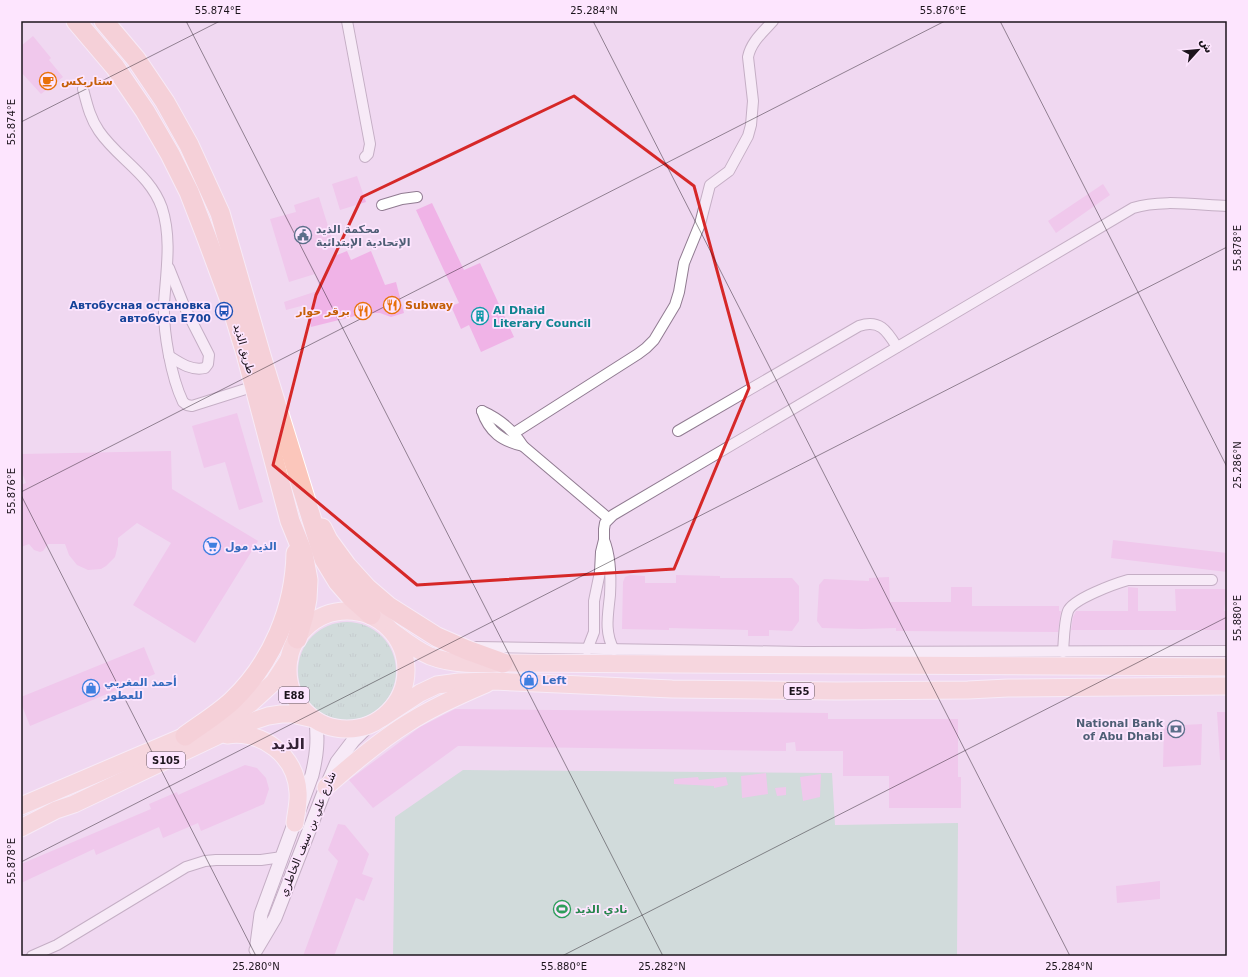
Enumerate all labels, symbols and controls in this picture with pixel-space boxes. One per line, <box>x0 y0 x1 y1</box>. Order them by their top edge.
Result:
text: 55.874°E <box>195 5 241 16</box>
text: 25.284°N <box>570 5 618 16</box>
text: 55.876°E <box>920 5 966 16</box>
north arrow <box>1178 30 1218 70</box>
text: ش <box>1197 36 1216 55</box>
cafe icon: ستاربكس <box>38 71 58 91</box>
place label: ستاربكس <box>61 75 113 88</box>
text: 55.874°E <box>6 99 17 145</box>
place label: محكمة الذيد الإتحادية الإبتدائية <box>316 223 410 249</box>
public building icon: محكمة الذيد الإتحادية الإبتدائية <box>293 225 313 245</box>
text: 55.878°E <box>1232 225 1243 271</box>
restaurant icon: Subway <box>382 295 402 315</box>
place label: Автобусная остановка автобуса Е700 <box>69 299 211 325</box>
place label: Subway <box>405 299 453 312</box>
bus stop icon: Автобусная остановка автобуса Е700 <box>214 301 234 321</box>
restaurant icon: برقر حوار <box>353 301 373 321</box>
place label: Al Dhaid Literary Council <box>493 304 591 330</box>
place label: برقر حوار <box>295 305 350 318</box>
building icon: Al Dhaid Literary Council <box>470 306 490 326</box>
street label: طريق الذيد <box>230 322 257 376</box>
text: 25.286°N <box>1232 441 1243 489</box>
text: 55.876°E <box>6 468 17 514</box>
supermarket icon: الذيد مول <box>202 536 222 556</box>
place label: الذيد مول <box>225 540 277 553</box>
text: 55.880°E <box>1232 595 1243 641</box>
shop icon: Left <box>519 670 539 690</box>
place label: Left <box>542 674 567 687</box>
place label: أحمد المغربي للعطور <box>103 675 177 702</box>
shop icon: أحمد المغربي للعطور <box>81 678 101 698</box>
road number: E55 <box>784 683 814 699</box>
road number: E88 <box>279 687 309 703</box>
place label: National Bank of Abu Dhabi <box>1076 717 1164 743</box>
bank icon: National Bank of Abu Dhabi <box>1166 719 1186 739</box>
district label: الذيد <box>271 735 305 753</box>
road number: S105 <box>147 752 185 768</box>
street label: شارع علي بن سيف الخاطري <box>277 770 339 898</box>
text: 55.878°E <box>6 838 17 884</box>
sports icon: نادي الذيد <box>552 899 572 919</box>
place label: نادي الذيد <box>575 903 628 916</box>
text: 25.280°N <box>232 961 280 972</box>
text: 55.880°E <box>541 961 587 972</box>
text: 25.282°N <box>638 961 686 972</box>
text: 25.284°N <box>1045 961 1093 972</box>

